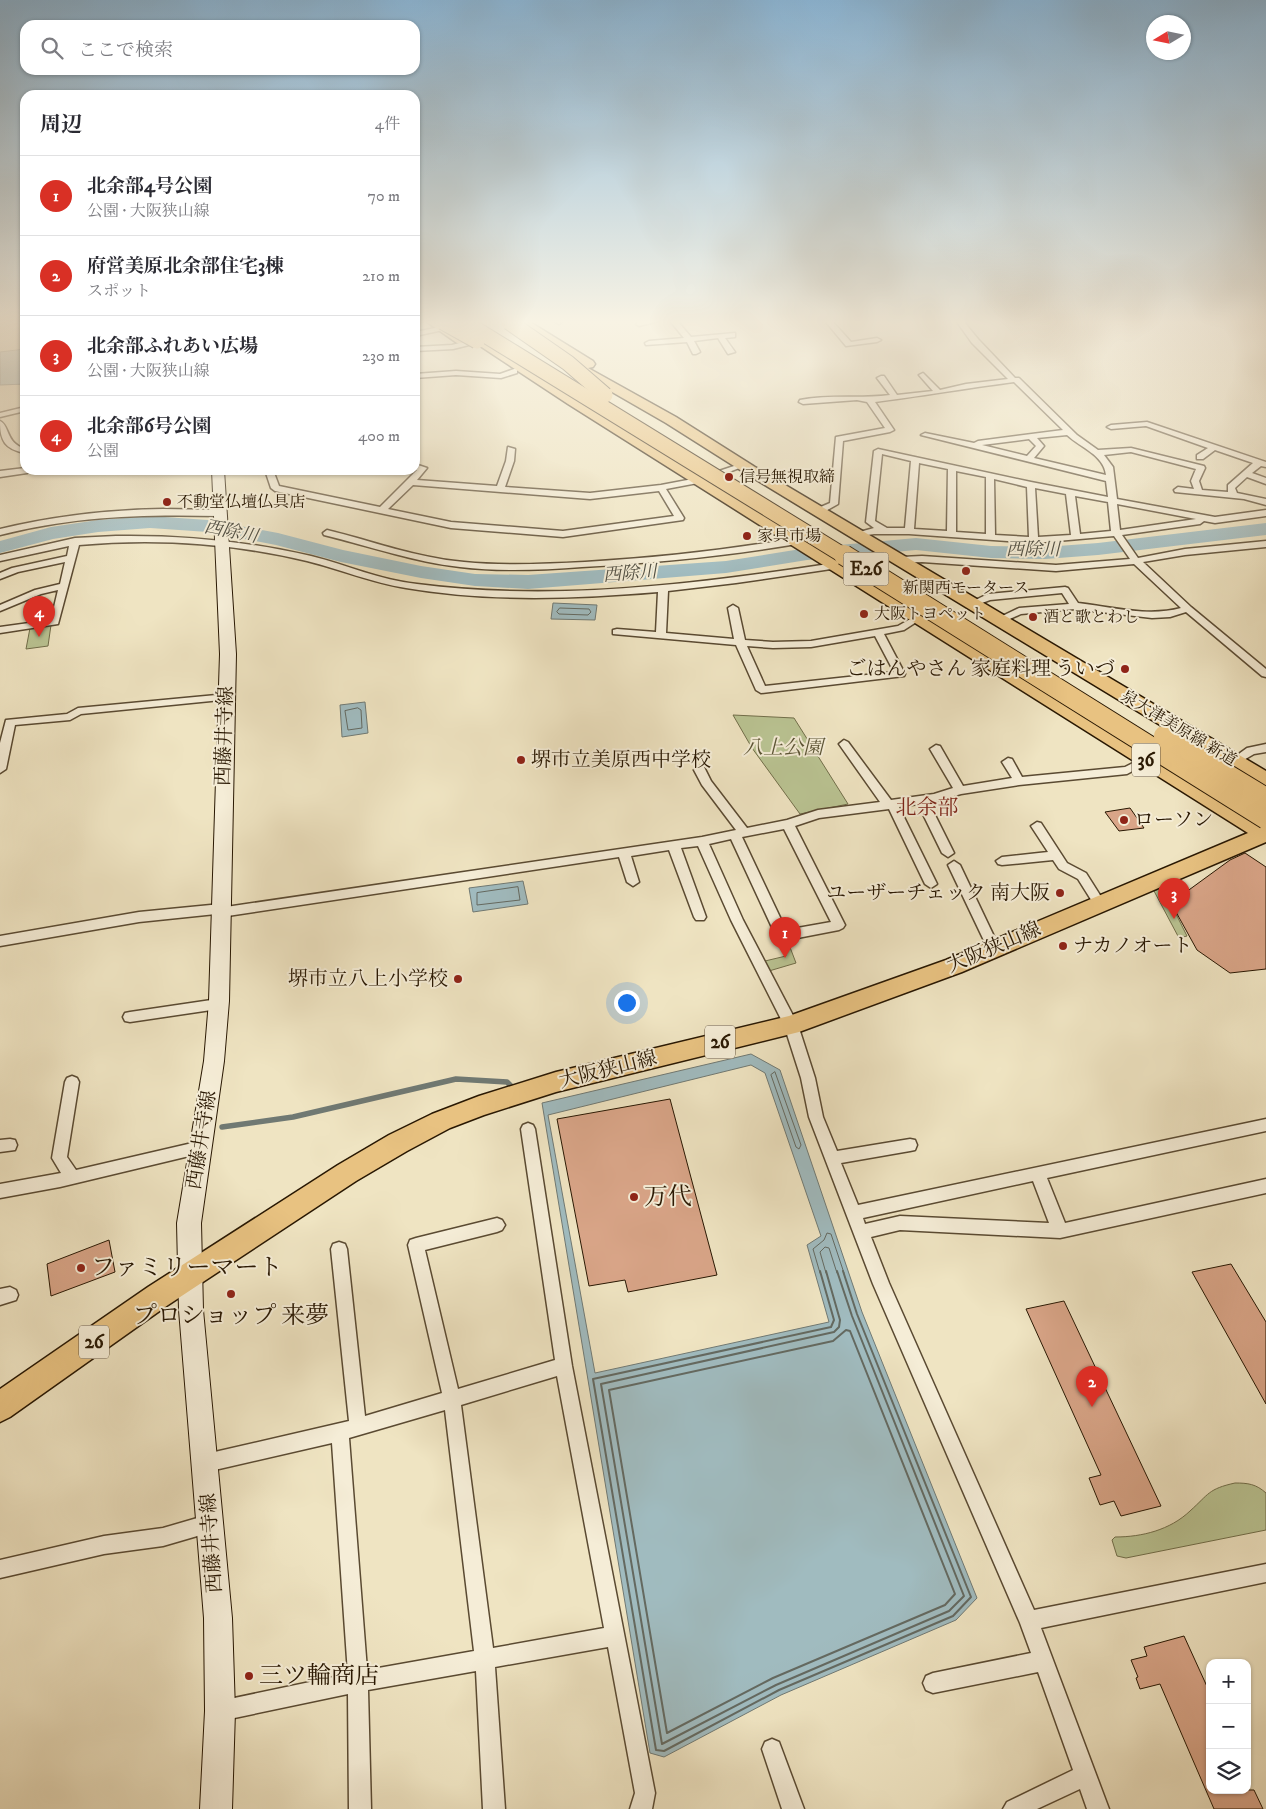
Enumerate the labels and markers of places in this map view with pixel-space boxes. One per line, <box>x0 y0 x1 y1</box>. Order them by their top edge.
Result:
place label: 信号無視取締 <box>739 467 835 487</box>
marker: 信号無視取締 <box>723 471 735 483</box>
place label: 不動堂仏壇仏具店 <box>177 492 305 512</box>
marker: 不動堂仏壇仏具店 <box>161 496 173 508</box>
place label: 家具市場 <box>757 526 821 546</box>
marker: 家具市場 <box>741 530 753 542</box>
marker: 新関西モータース <box>960 565 972 577</box>
place label: 新関西モータース <box>903 578 1029 598</box>
pin: 4 <box>23 596 55 637</box>
place label: 大阪トヨペット <box>874 604 986 624</box>
place label: 酒と歌とわし <box>1043 607 1139 627</box>
marker: 大阪トヨペット <box>858 608 870 620</box>
marker: 酒と歌とわし <box>1027 611 1039 623</box>
place label: ごはんやさん 家庭料理 ういづ <box>846 657 1115 682</box>
marker: ごはんやさん 家庭料理 ういづ <box>1119 663 1131 675</box>
place label: 堺市立美原西中学校 <box>531 748 711 773</box>
marker: 堺市立美原西中学校 <box>515 754 527 766</box>
place label: ローソン <box>1134 808 1213 833</box>
marker: ローソン <box>1118 814 1130 826</box>
pin: 3 <box>1158 878 1190 919</box>
place label: ユーザーチェック 南大阪 <box>826 881 1050 906</box>
marker: ユーザーチェック 南大阪 <box>1054 887 1066 899</box>
pin: 1 <box>769 917 801 958</box>
place label: ナカノオート <box>1073 934 1192 959</box>
marker: ナカノオート <box>1057 940 1069 952</box>
place label: 堺市立八上小学校 <box>288 967 448 992</box>
marker: 堺市立八上小学校 <box>452 973 464 985</box>
place label: 万代 <box>644 1182 692 1212</box>
marker: 万代 <box>628 1191 640 1203</box>
place label: ファミリーマート <box>91 1253 283 1283</box>
marker: ファミリーマート <box>75 1262 87 1274</box>
marker: プロショップ 来夢 <box>225 1288 237 1300</box>
place label: プロショップ 来夢 <box>133 1301 329 1331</box>
pin: 2 <box>1076 1366 1108 1407</box>
place label: 三ツ輪商店 <box>259 1661 379 1691</box>
marker: 三ツ輪商店 <box>243 1670 255 1682</box>

